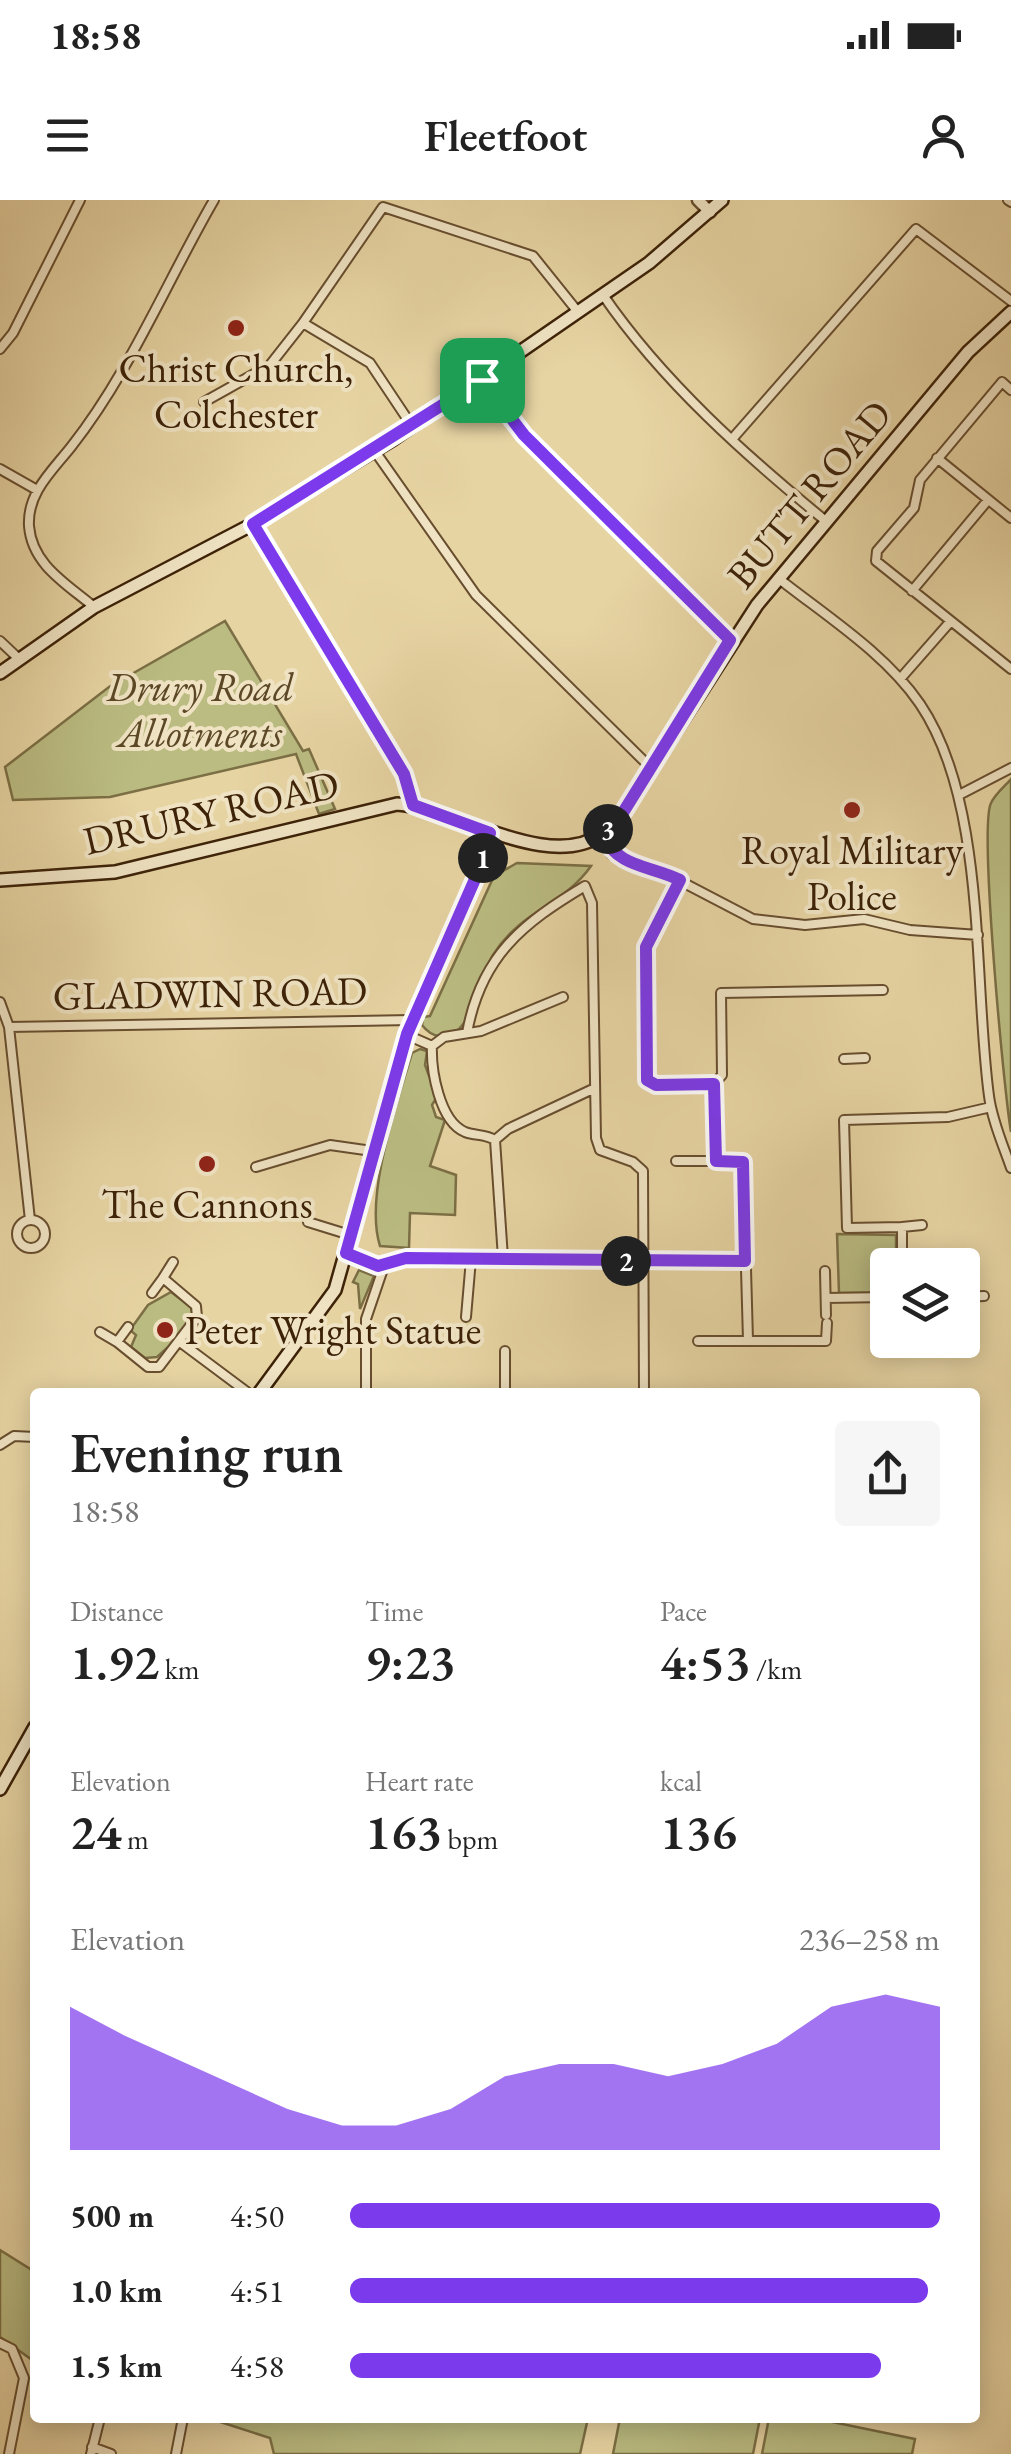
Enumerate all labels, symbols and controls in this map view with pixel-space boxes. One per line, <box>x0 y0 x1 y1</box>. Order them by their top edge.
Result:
text: 18:58 <box>50 11 141 60</box>
text: Fleetfoot <box>424 106 587 164</box>
icon: menu <box>40 108 95 163</box>
icon: person <box>916 108 971 163</box>
marker: Christ Church, Colchester <box>225 317 247 339</box>
pin <box>440 338 525 423</box>
place label: Christ Church, Colchester <box>118 342 354 440</box>
icon: arrive <box>455 353 510 408</box>
street label: BUTT ROAD <box>715 389 903 599</box>
park label: Drury Road Allotments <box>105 661 294 759</box>
street label: DRURY ROAD <box>78 757 344 867</box>
marker: Royal Military Police <box>841 799 863 821</box>
pin: 3 <box>583 804 633 854</box>
text: 3 <box>601 811 615 847</box>
place label: Royal Military Police <box>741 824 964 922</box>
pin: 1 <box>458 833 508 883</box>
text: 1 <box>476 840 490 876</box>
street label: GLADWIN ROAD <box>52 964 368 1022</box>
marker: The Cannons <box>196 1153 218 1175</box>
place label: The Cannons <box>101 1178 313 1230</box>
pin: 2 <box>601 1236 651 1286</box>
text: 2 <box>619 1243 633 1279</box>
map controls <box>870 1248 980 1358</box>
button: layers <box>870 1248 980 1358</box>
place label: Peter Wright Statue <box>185 1304 481 1356</box>
marker: Peter Wright Statue <box>154 1319 176 1341</box>
text: Evening run <box>70 1417 343 1488</box>
button: share <box>835 1421 940 1526</box>
text: 18:58 <box>70 1490 139 1532</box>
text: Distance <box>70 1593 164 1629</box>
text: Time <box>365 1593 423 1629</box>
text: Pace <box>660 1593 707 1629</box>
text: 1.92 <box>70 1629 159 1694</box>
text: 9:23 <box>365 1629 456 1694</box>
text: 4:53 <box>660 1629 751 1694</box>
text: km <box>159 1651 200 1687</box>
text: /km <box>751 1651 802 1687</box>
text: Elevation <box>70 1763 171 1799</box>
text: Heart rate <box>365 1763 474 1799</box>
text: kcal <box>660 1763 702 1799</box>
text: 24 <box>70 1799 121 1864</box>
text: 163 <box>365 1799 442 1864</box>
text: 136 <box>660 1799 737 1864</box>
text: m <box>121 1821 149 1857</box>
text: bpm <box>442 1821 498 1857</box>
text: Elevation <box>70 1918 185 1960</box>
text: 236–258 m <box>799 1918 940 1960</box>
text: 500 m <box>70 2195 154 2237</box>
text: 4:50 <box>230 2195 284 2237</box>
text: 1.0 km <box>70 2270 163 2312</box>
text: 4:51 <box>230 2270 284 2312</box>
text: 1.5 km <box>70 2345 163 2387</box>
text: 4:58 <box>230 2345 284 2387</box>

